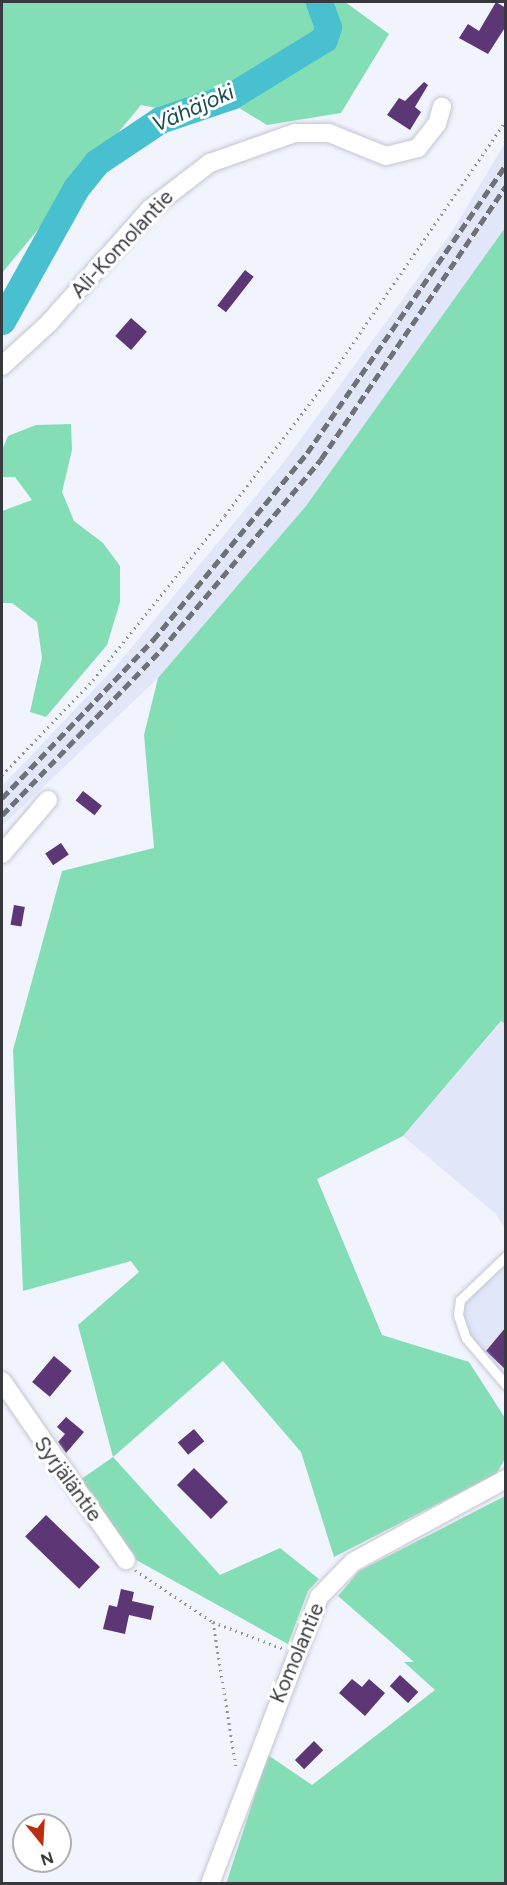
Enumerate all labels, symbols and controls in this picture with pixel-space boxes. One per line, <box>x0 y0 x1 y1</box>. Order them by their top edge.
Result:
water label: Vähäjoki <box>148 78 238 138</box>
street label: Ali-Komolantie <box>66 185 178 303</box>
street label: Syrjäläntie <box>29 1432 107 1526</box>
street label: Komolantie <box>265 1599 329 1707</box>
north arrow <box>12 1813 72 1873</box>
text: N <box>38 1848 56 1870</box>

